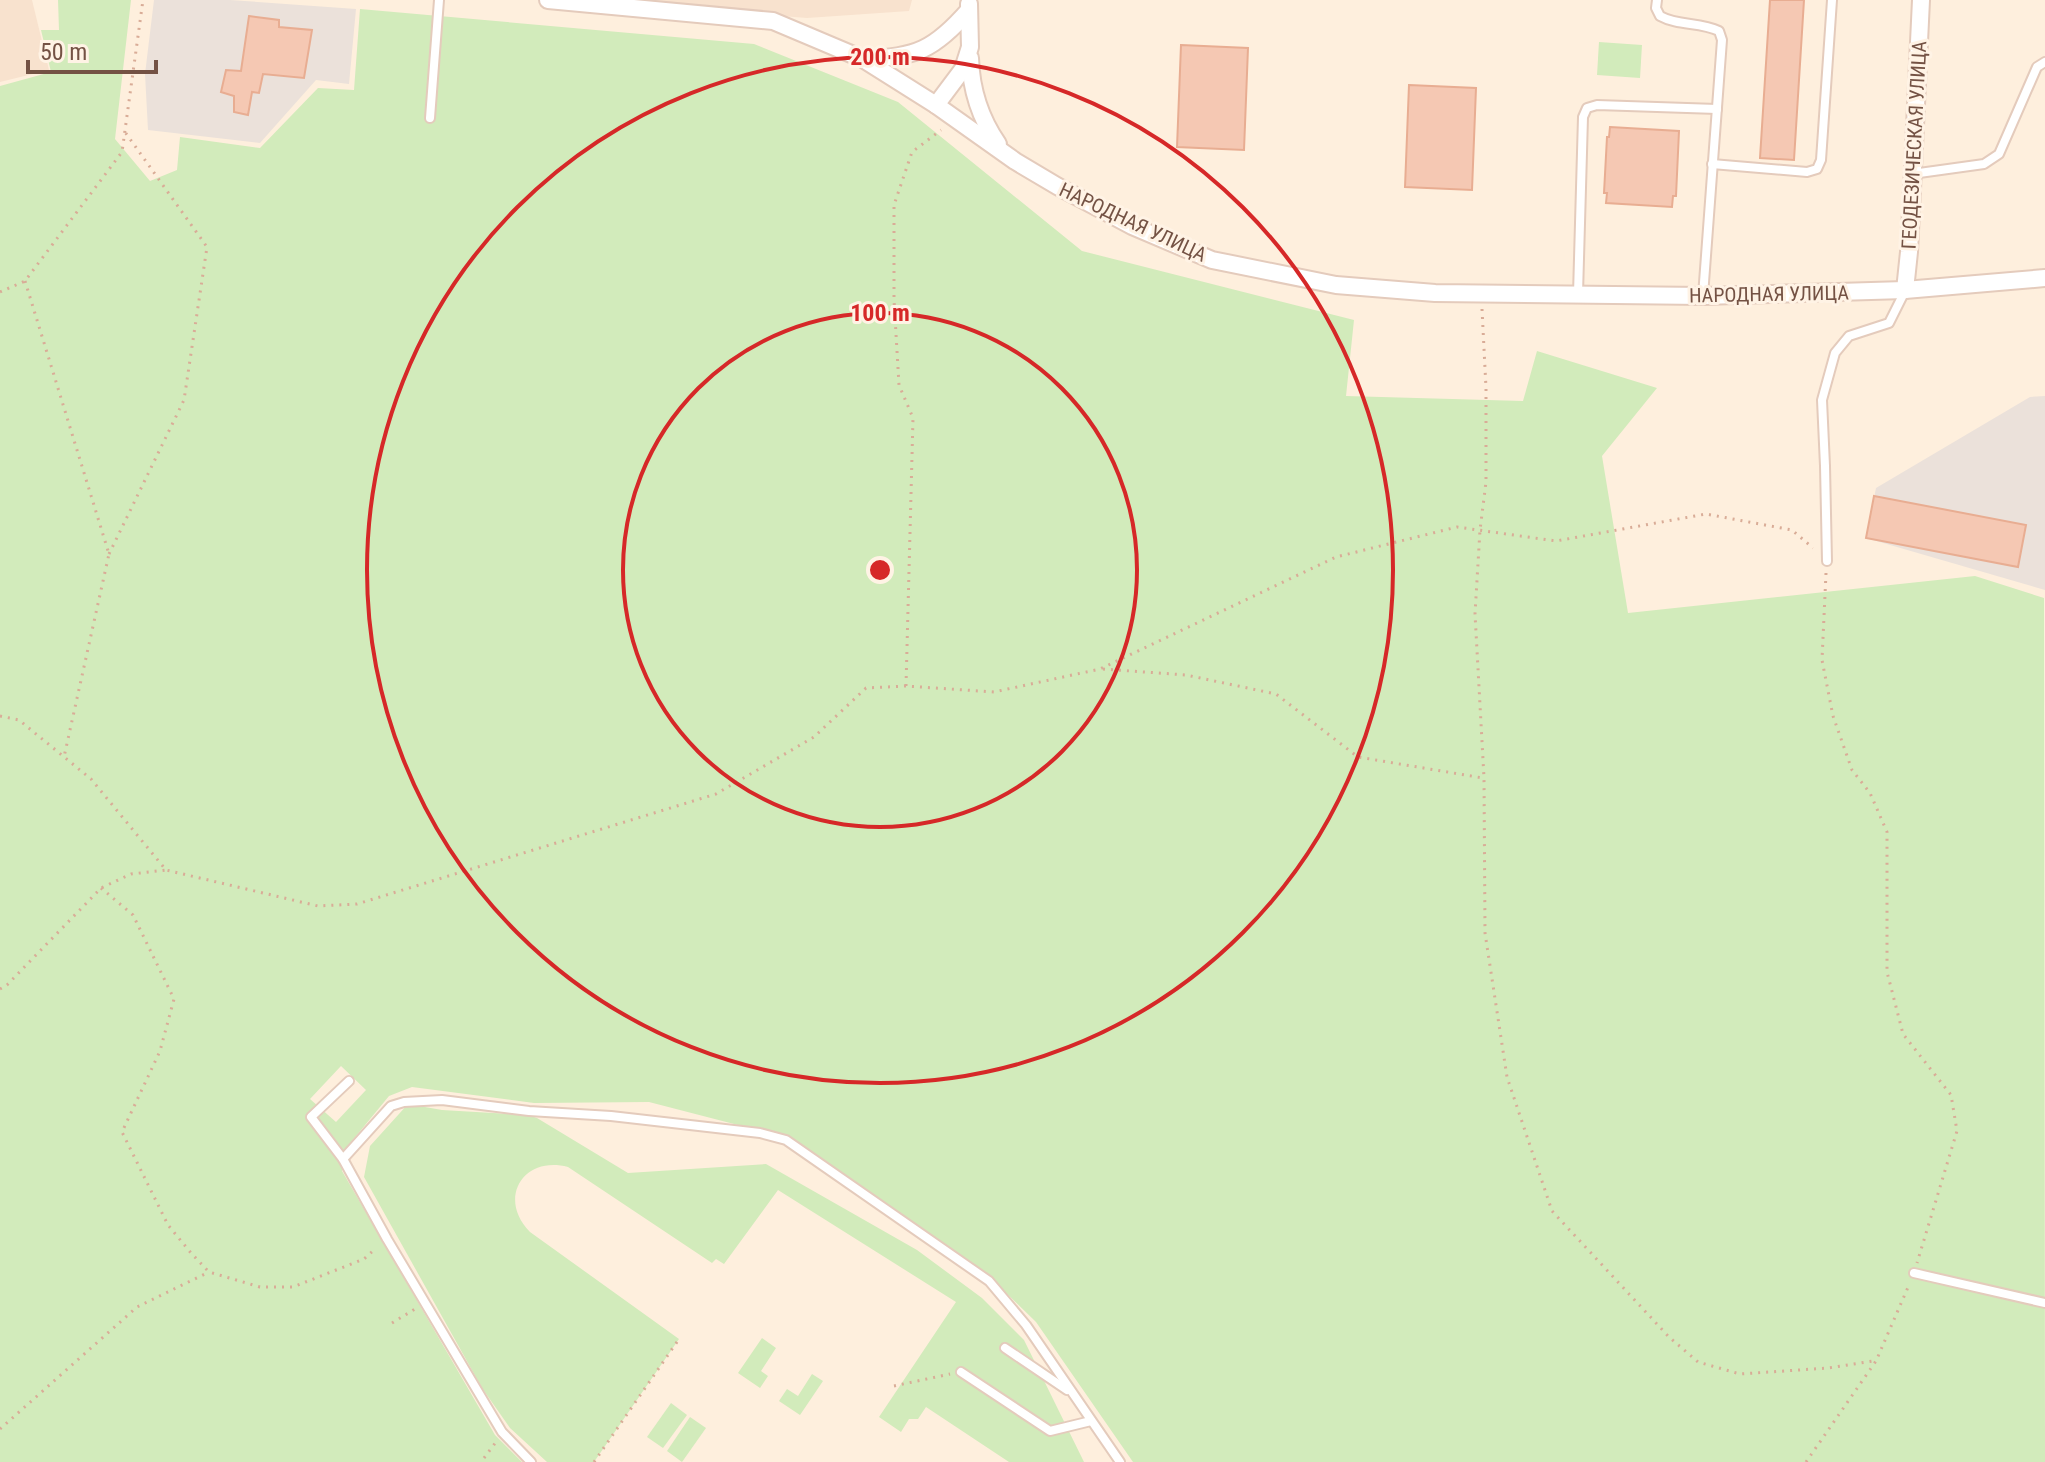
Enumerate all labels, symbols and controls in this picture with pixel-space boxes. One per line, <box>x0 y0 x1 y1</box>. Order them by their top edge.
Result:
scale bar <box>28 24 156 74</box>
text: 50 m <box>40 38 87 66</box>
street label: ГЕОДЕЗИЧЕСКАЯ УЛИЦА <box>1897 40 1931 250</box>
text: 200 m <box>850 43 910 71</box>
street label: НАРОДНАЯ УЛИЦА <box>1056 177 1211 267</box>
street label: НАРОДНАЯ УЛИЦА <box>1689 281 1850 307</box>
text: 100 m <box>850 299 910 327</box>
centre of rings <box>866 556 894 584</box>

